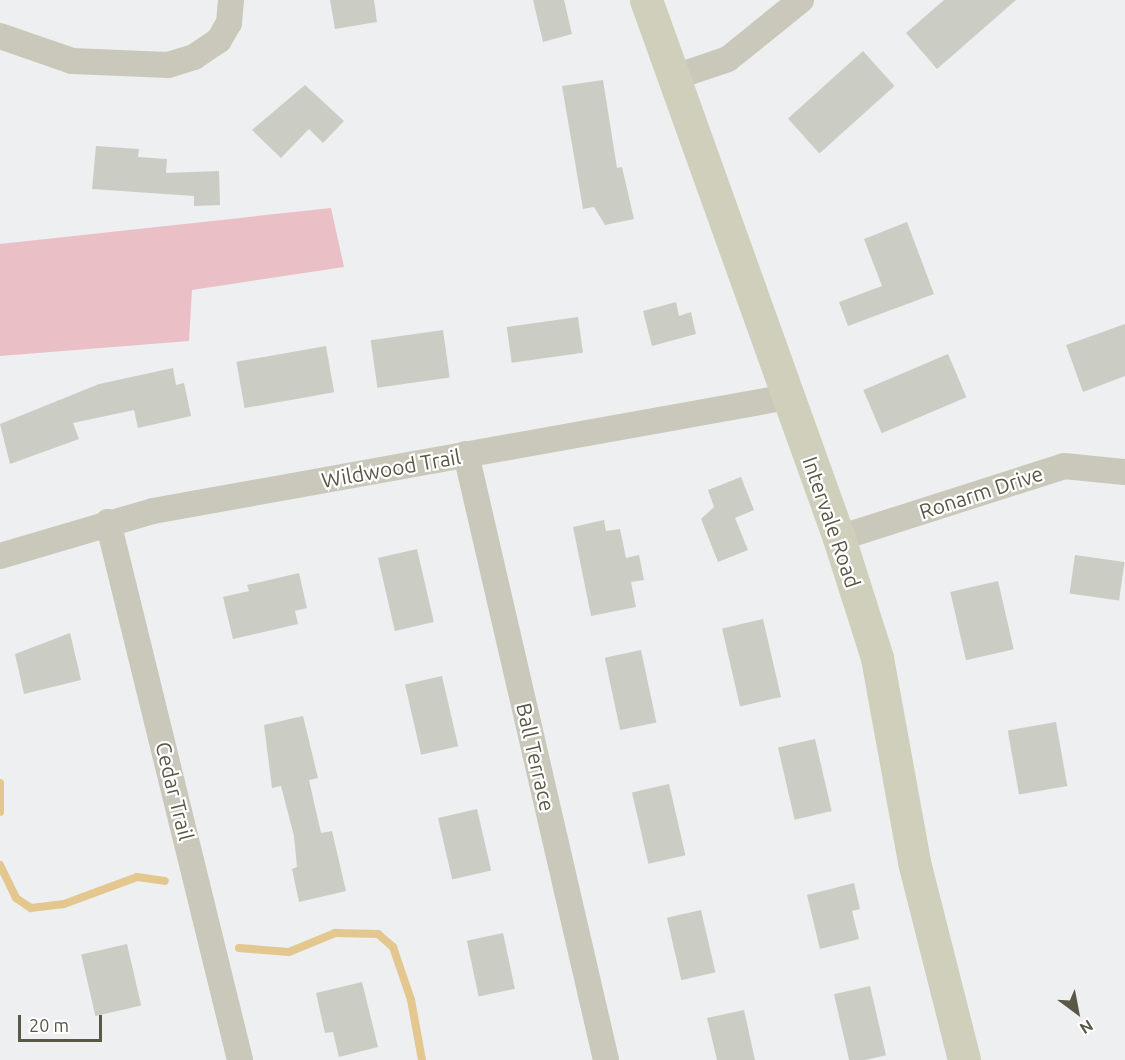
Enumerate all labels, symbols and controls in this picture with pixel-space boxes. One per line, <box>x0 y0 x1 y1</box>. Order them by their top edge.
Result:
street label: Wildwood Trail <box>319 443 463 493</box>
street label: Intervale Road <box>798 453 866 591</box>
street label: Ronarm Drive <box>916 460 1046 524</box>
street label: Ball Terrace <box>511 700 561 814</box>
street label: Cedar Trail <box>151 739 199 843</box>
north arrow <box>1047 982 1107 1042</box>
scale bar <box>21 1003 105 1041</box>
text: 20 m <box>29 1015 69 1035</box>
text: N <box>1077 1016 1096 1038</box>

